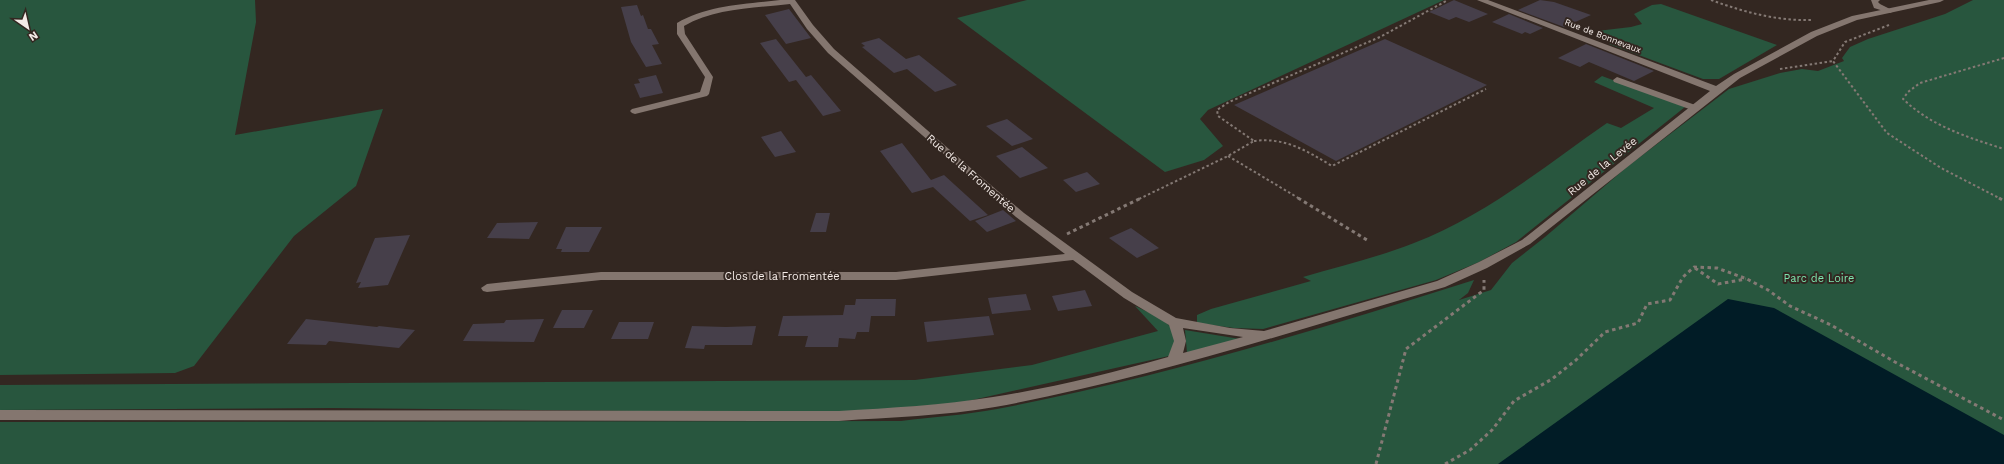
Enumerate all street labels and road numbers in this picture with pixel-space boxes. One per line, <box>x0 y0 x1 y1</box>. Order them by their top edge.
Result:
street label: Rue de Bonnevaux <box>1563 17 1643 55</box>
street label: Rue de la Fromentée <box>924 132 1017 215</box>
street label: Rue de la Levée <box>1565 135 1640 198</box>
street label: Clos de la Fromentée <box>724 270 840 283</box>

